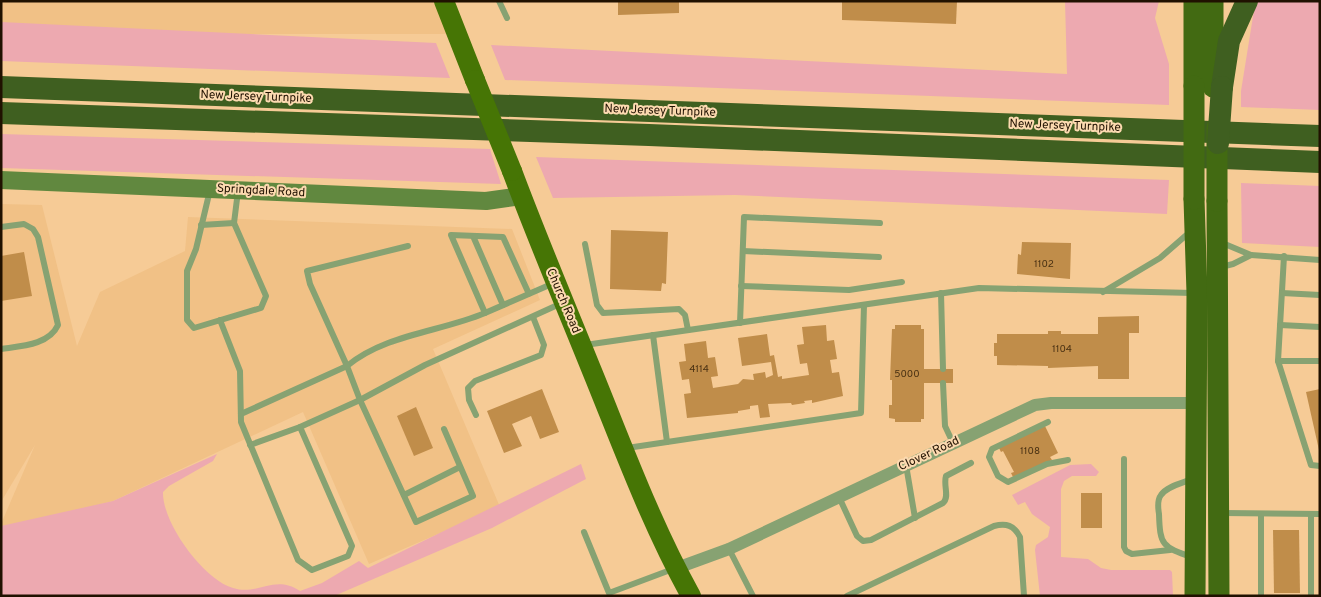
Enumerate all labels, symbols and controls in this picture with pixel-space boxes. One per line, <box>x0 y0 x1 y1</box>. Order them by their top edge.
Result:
street label: New Jersey Turnpike <box>200 87 312 107</box>
street label: New Jersey Turnpike <box>604 101 716 121</box>
street label: New Jersey Turnpike <box>1009 116 1121 136</box>
street label: Springdale Road <box>216 181 306 201</box>
house number: 1102 <box>1034 258 1054 271</box>
street label: Church Road <box>542 266 584 336</box>
house number: 1104 <box>1052 343 1072 356</box>
house number: 4114 <box>689 363 709 376</box>
house number: 5000 <box>894 368 920 381</box>
street label: Clover Road <box>896 433 962 475</box>
house number: 1108 <box>1020 445 1040 458</box>

